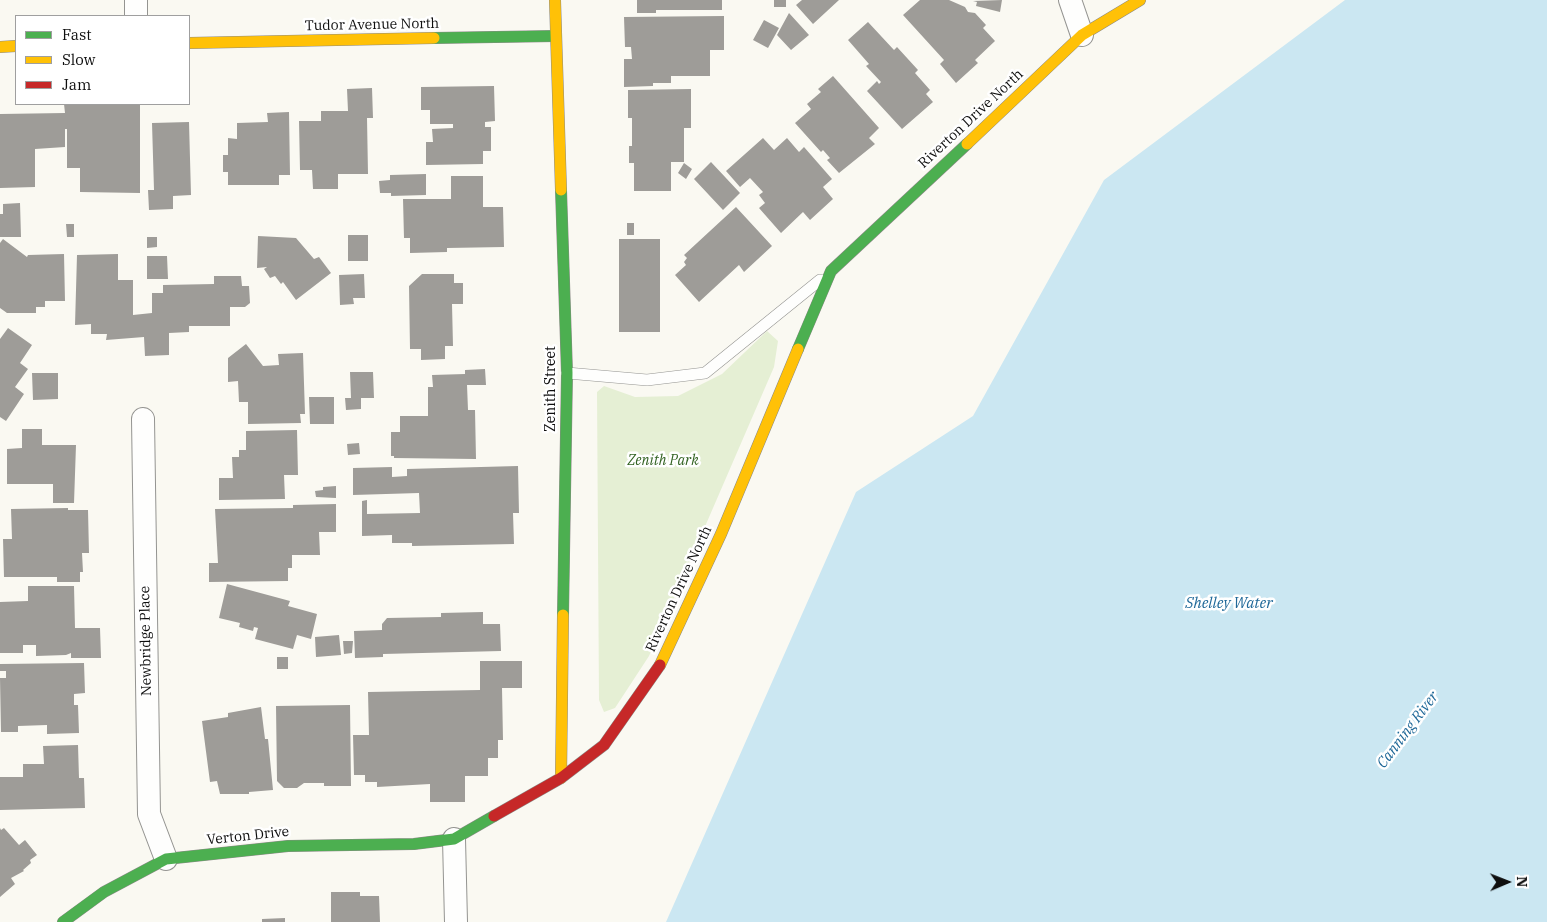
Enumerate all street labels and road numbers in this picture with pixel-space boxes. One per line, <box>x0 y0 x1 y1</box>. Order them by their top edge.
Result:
street label: Tudor Avenue North <box>305 15 439 35</box>
street label: Riverton Drive North <box>915 66 1027 172</box>
street label: Zenith Street <box>543 346 559 432</box>
street label: Riverton Drive North <box>642 523 716 655</box>
street label: Newbridge Place <box>137 586 155 696</box>
street label: Verton Drive <box>206 823 290 849</box>

